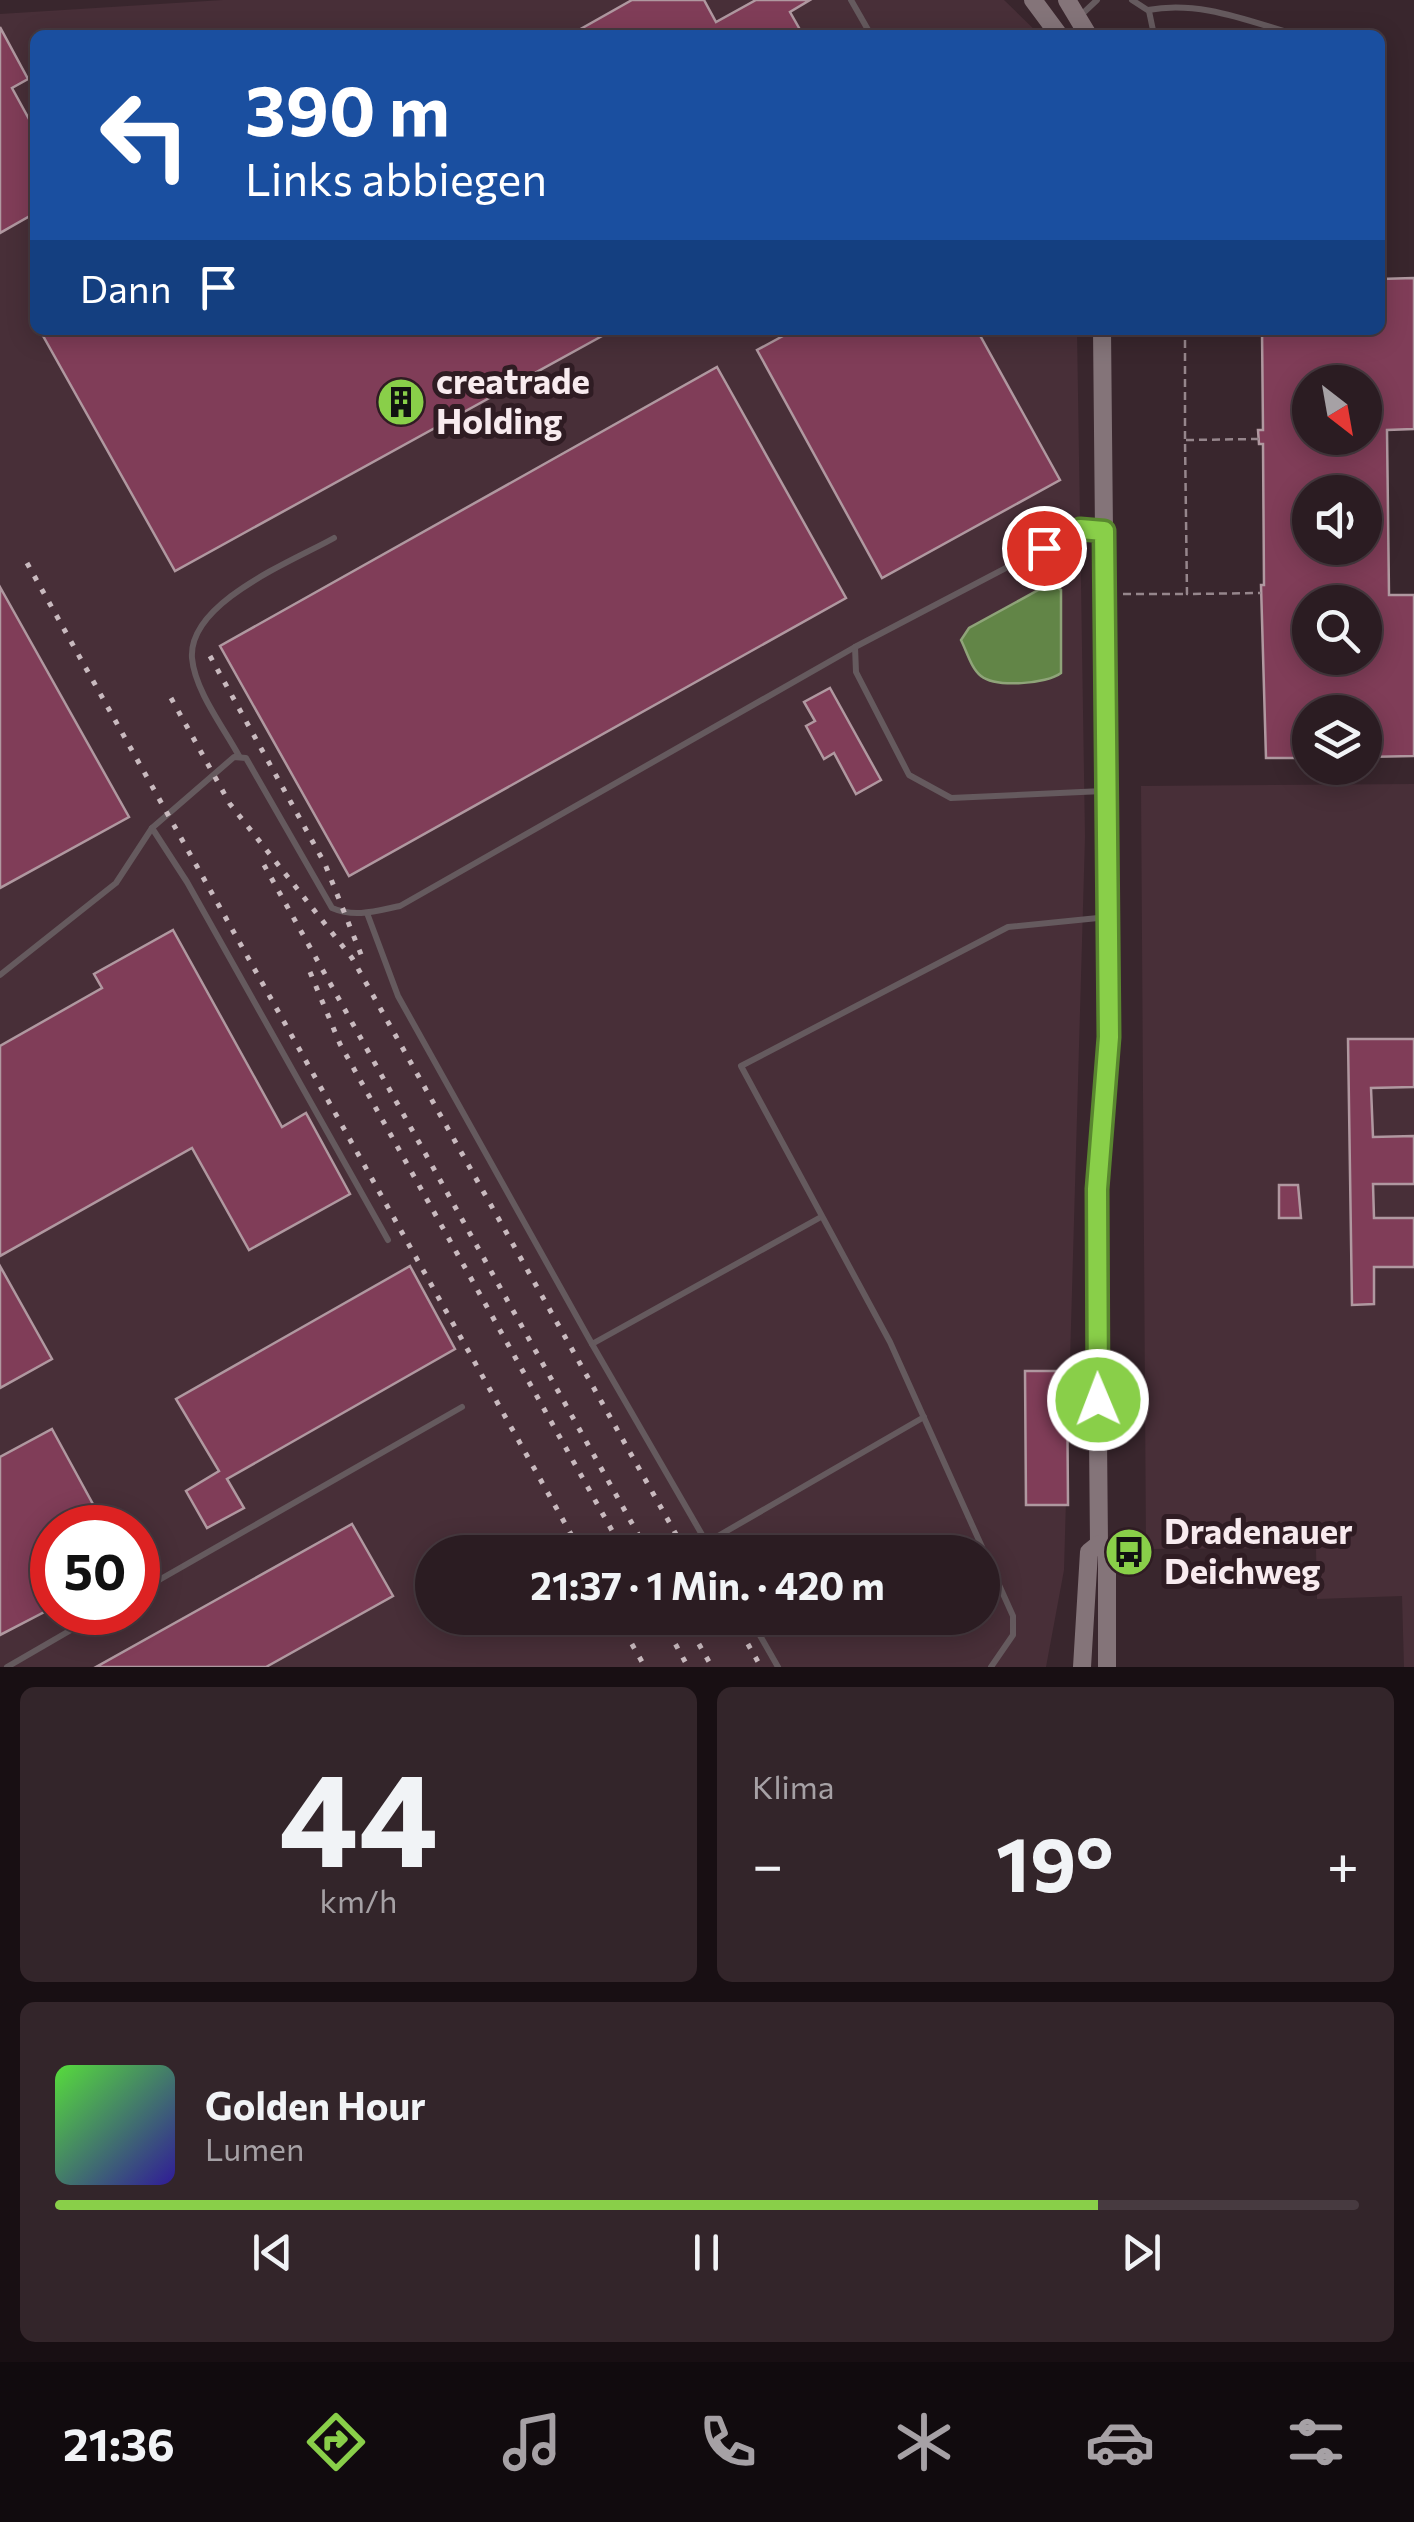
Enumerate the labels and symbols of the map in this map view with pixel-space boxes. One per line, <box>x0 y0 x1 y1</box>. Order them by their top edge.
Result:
place label: creatrade Holding <box>436 358 590 441</box>
north arrow <box>1292 365 1382 455</box>
building icon: creatrade Holding <box>375 376 427 428</box>
pin <box>1002 506 1087 591</box>
position arrow <box>1046 1348 1150 1452</box>
speed limit sign: 50 <box>30 1505 160 1635</box>
place label: Dradenauer Deichweg <box>1164 1508 1353 1591</box>
bus stop icon: Dradenauer Deichweg <box>1103 1526 1155 1578</box>

